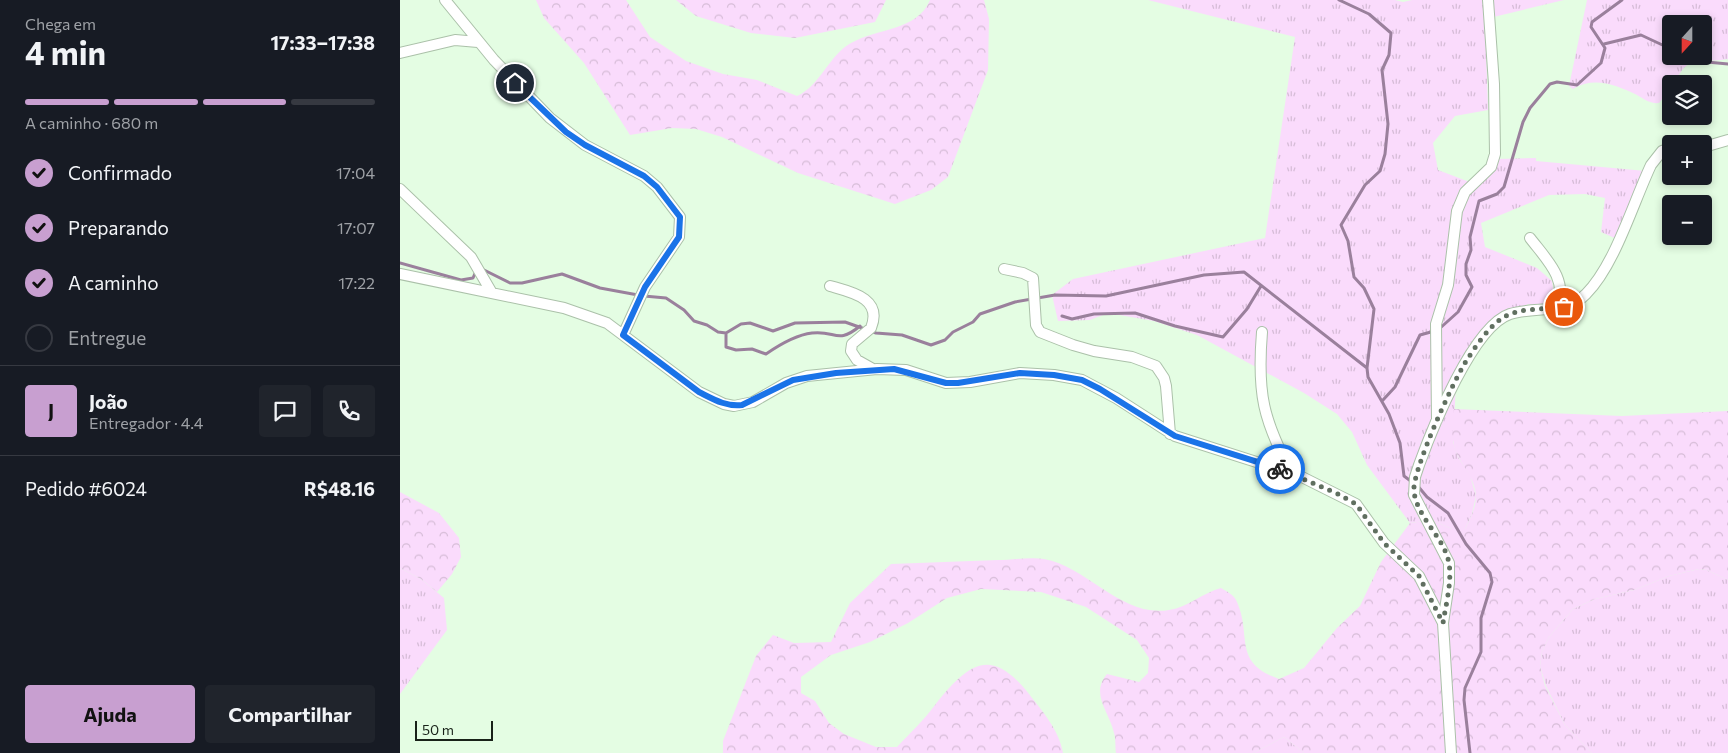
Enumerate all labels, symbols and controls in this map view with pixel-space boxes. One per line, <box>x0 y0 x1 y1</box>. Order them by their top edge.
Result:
text: Chega em <box>25 14 96 33</box>
north arrow <box>1662 15 1712 65</box>
map controls <box>1662 15 1712 245</box>
text: 17:33–17:38 <box>270 31 375 54</box>
text: 4 min <box>25 32 106 72</box>
pin <box>494 62 536 104</box>
icon: home <box>501 69 529 97</box>
button: layers <box>1662 75 1712 125</box>
text: A caminho · 680 m <box>25 113 158 132</box>
button: + <box>1662 135 1712 185</box>
icon: check <box>25 159 53 187</box>
text: Confirmado <box>68 161 172 184</box>
text: 17:04 <box>336 163 375 182</box>
button: − <box>1662 195 1712 245</box>
icon: check <box>25 214 53 242</box>
text: Preparando <box>68 216 169 239</box>
text: 17:07 <box>337 218 375 237</box>
icon: check <box>25 269 53 297</box>
text: A caminho <box>68 271 159 294</box>
text: 17:22 <box>338 273 375 292</box>
pin <box>1543 286 1585 328</box>
icon: bag <box>1550 293 1578 321</box>
text: Entregue <box>68 326 146 349</box>
button: chat <box>259 385 311 437</box>
button: phone <box>323 385 375 437</box>
text: João <box>89 390 128 413</box>
text: J <box>48 399 54 422</box>
text: Entregador · 4.4 <box>89 413 203 432</box>
courier <box>1255 444 1305 494</box>
icon: bike <box>1266 455 1294 483</box>
text: Pedido #6024 <box>25 477 147 500</box>
text: R$48.16 <box>304 477 375 500</box>
button: Ajuda <box>25 685 195 743</box>
button: Compartilhar <box>205 685 375 743</box>
scale bar <box>415 718 492 741</box>
text: 50 m <box>422 721 454 738</box>

